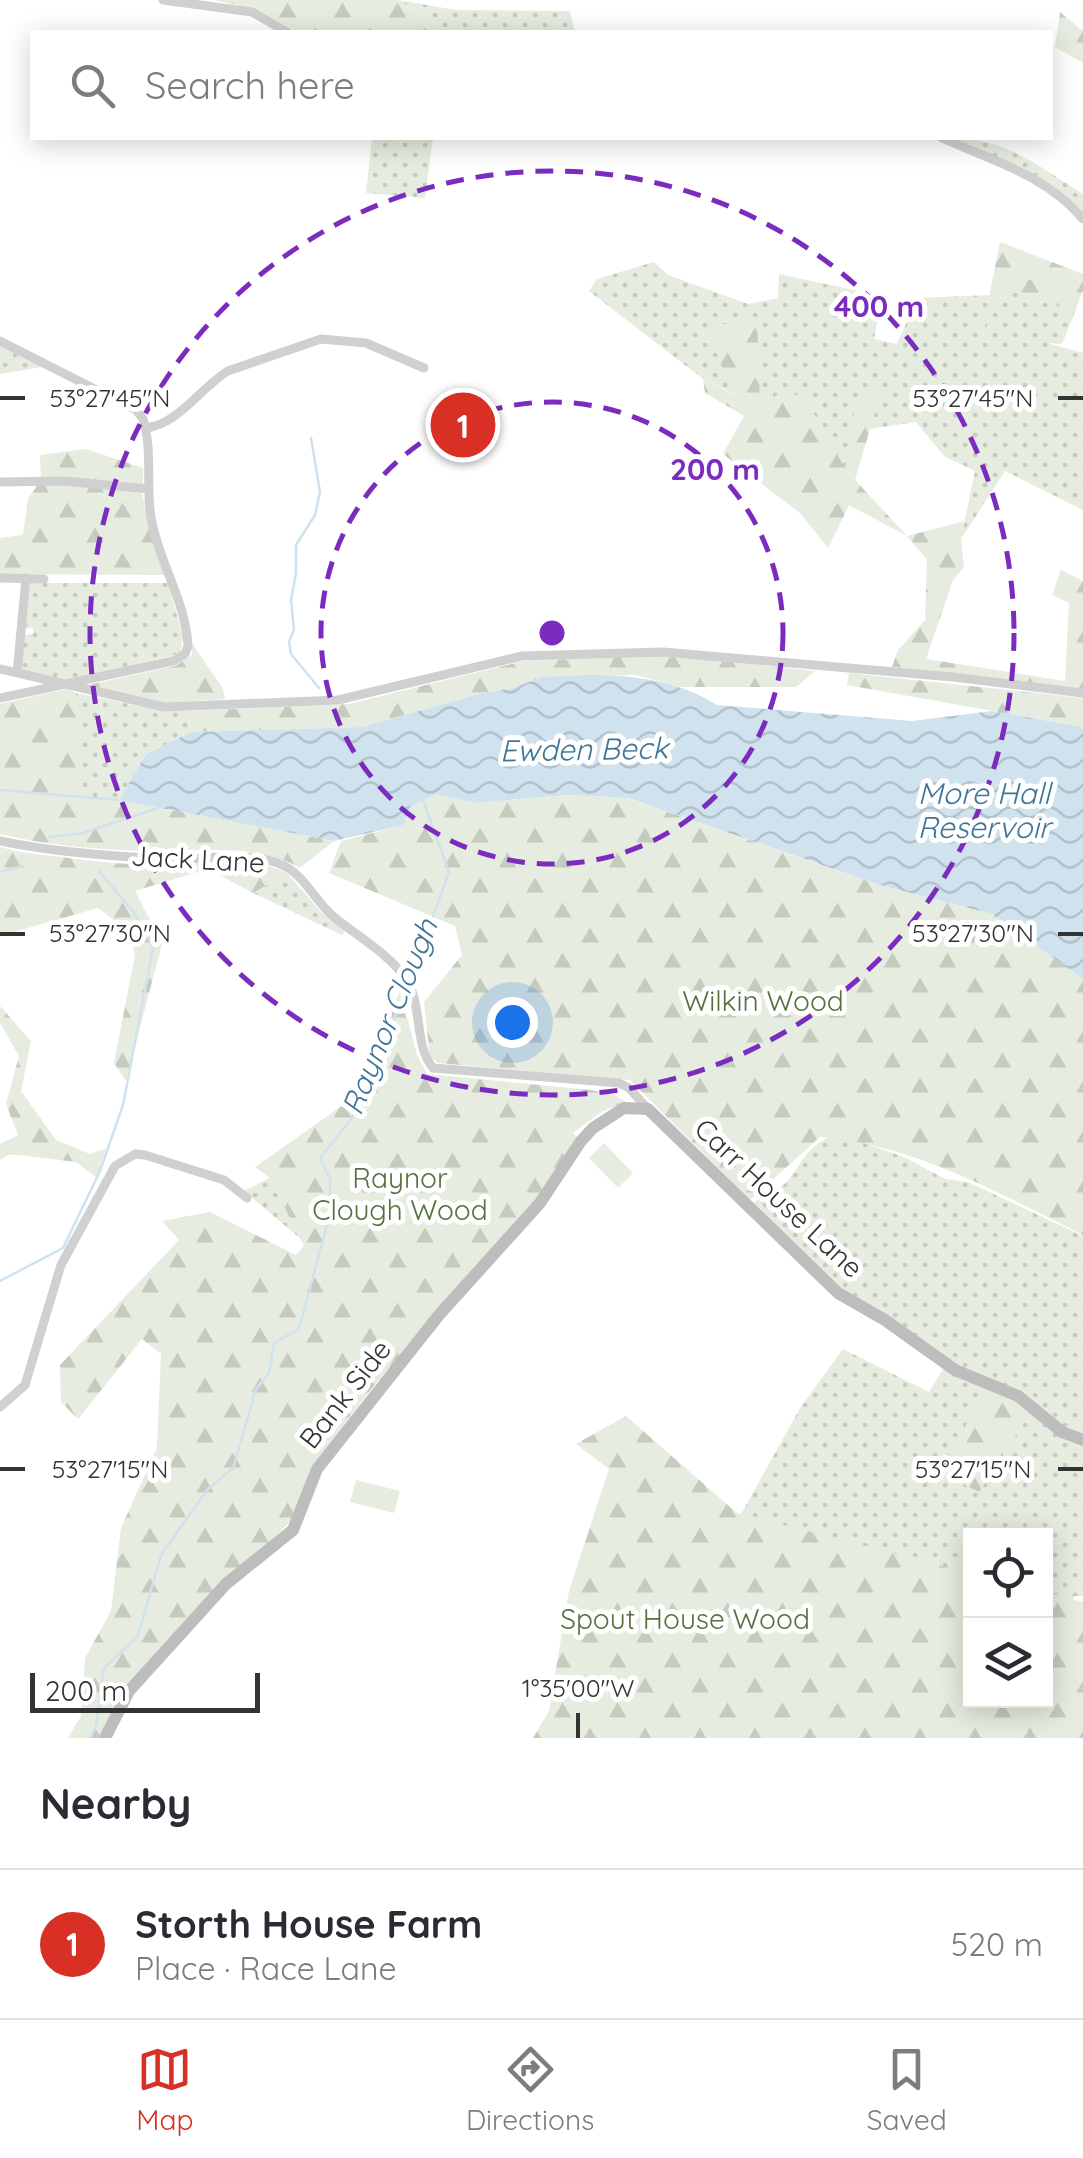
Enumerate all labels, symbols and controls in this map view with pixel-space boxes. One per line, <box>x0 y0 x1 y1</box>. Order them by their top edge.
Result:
search box <box>30 30 1053 140</box>
icon: search <box>65 58 120 113</box>
text: Search here <box>145 61 355 109</box>
text: 400 m <box>834 287 924 325</box>
text: 53°27'45"N <box>50 382 170 413</box>
text: 53°27'45"N <box>913 382 1033 413</box>
pin: 1 <box>430 388 496 462</box>
text: 200 m <box>670 450 760 488</box>
centre of rings <box>534 615 570 651</box>
water label: Ewden Beck <box>500 728 671 769</box>
water label: More Hall Reservoir <box>918 774 1054 846</box>
street label: Jack Lane <box>130 838 266 879</box>
water label: Raynor Clough <box>333 912 446 1120</box>
text: 53°27'30"N <box>49 917 171 948</box>
text: 53°27'30"N <box>912 917 1034 948</box>
park label: Wilkin Wood <box>682 983 844 1018</box>
your location <box>487 997 538 1048</box>
street label: Carr House Lane <box>688 1111 871 1285</box>
park label: Raynor Clough Wood <box>312 1160 488 1227</box>
street label: Bank Side <box>291 1332 398 1455</box>
text: 53°27'15"N <box>52 1453 168 1484</box>
text: 53°27'15"N <box>915 1453 1031 1484</box>
map controls <box>963 1528 1053 1708</box>
button: locate <box>963 1528 1053 1618</box>
park label: Spout House Wood <box>560 1601 810 1636</box>
button: layers <box>963 1618 1053 1708</box>
scale bar <box>30 1668 260 1712</box>
text: 1°35'00"W <box>522 1672 634 1703</box>
text: 200 m <box>45 1673 127 1708</box>
text: Nearby <box>40 1777 191 1830</box>
text: Storth House Farm <box>135 1900 482 1948</box>
text: 1 <box>66 1924 79 1964</box>
text: 520 m <box>951 1924 1043 1964</box>
text: Place · Race Lane <box>135 1948 397 1988</box>
tab: Map <box>136 2042 193 2137</box>
tab: Directions <box>466 2042 594 2137</box>
tab: Saved <box>867 2042 947 2137</box>

